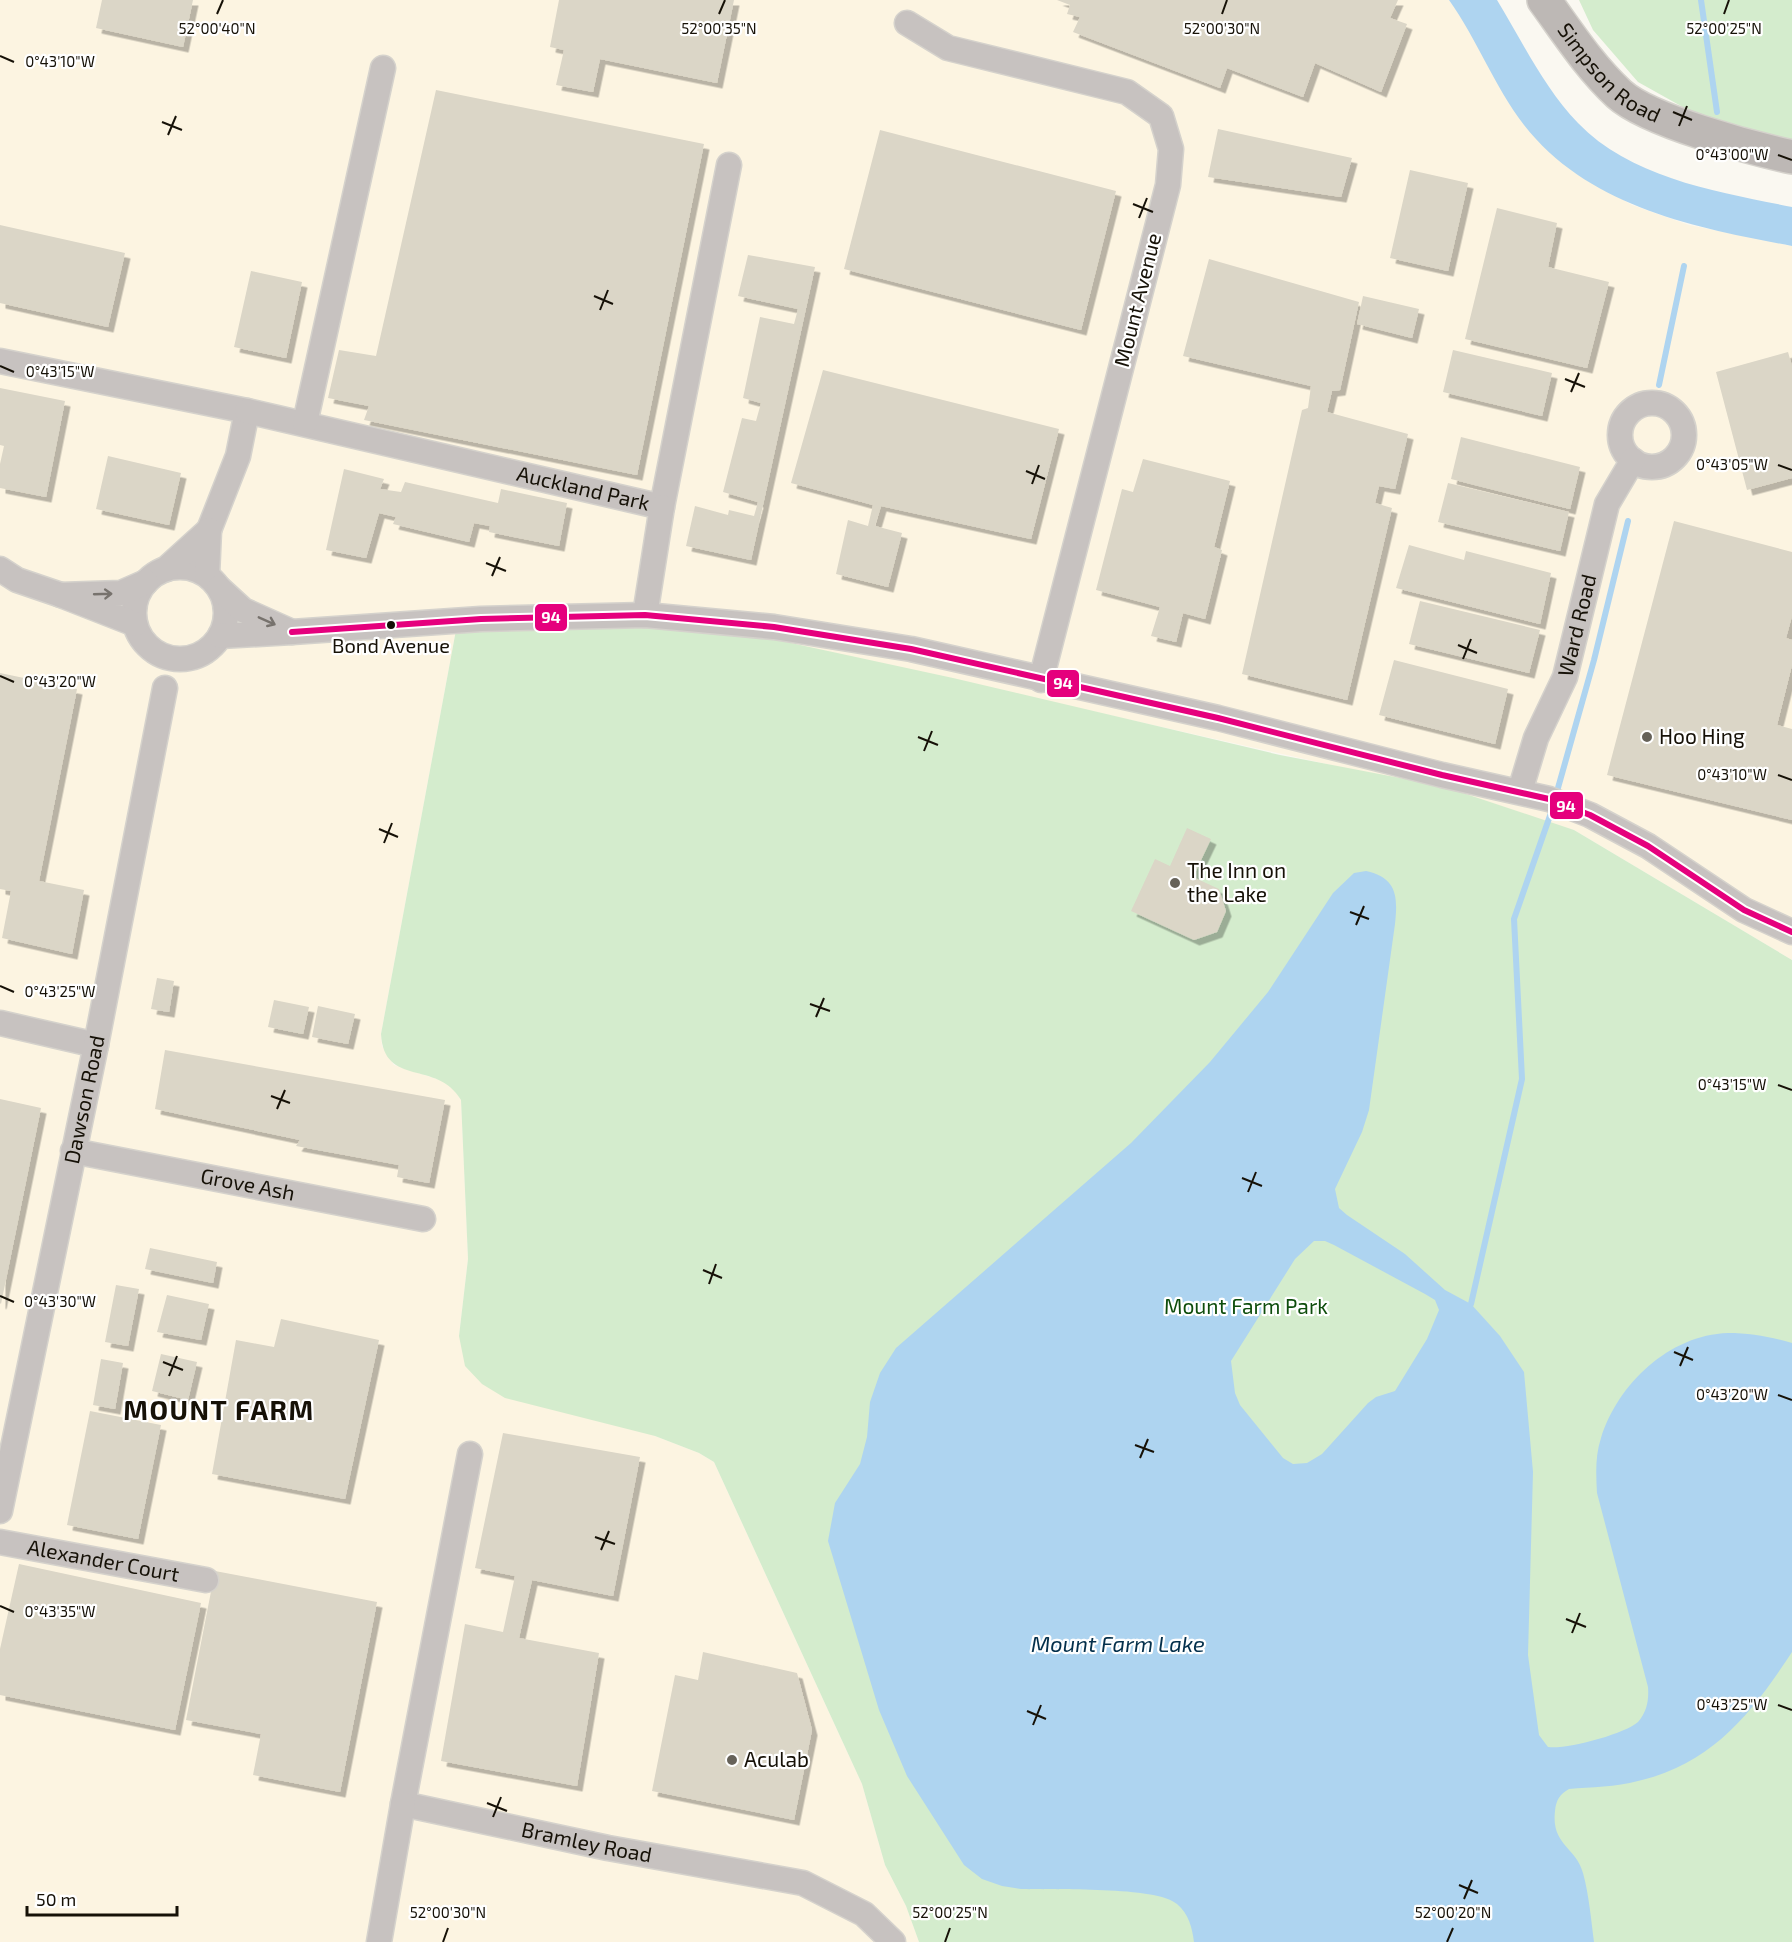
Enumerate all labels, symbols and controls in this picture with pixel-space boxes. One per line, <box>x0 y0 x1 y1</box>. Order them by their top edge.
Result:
street label: Simpson Road <box>1553 17 1665 127</box>
text: 52°00'40"N <box>179 19 255 37</box>
text: 52°00'35"N <box>681 19 757 37</box>
text: 52°00'30"N <box>1184 19 1260 37</box>
text: 52°00'25"N <box>1686 19 1762 37</box>
text: 0°43'10"W <box>25 52 95 70</box>
text: 0°43'00"W <box>1696 145 1768 163</box>
street label: Mount Avenue <box>1108 230 1165 369</box>
text: 0°43'15"W <box>26 362 94 380</box>
text: 0°43'05"W <box>1696 455 1768 473</box>
street label: Auckland Park <box>515 460 653 515</box>
street label: Ward Road <box>1552 571 1601 679</box>
one-way arrow <box>92 588 112 600</box>
line badge: 94 <box>534 603 568 632</box>
text: 94 <box>541 607 561 626</box>
one-way arrow <box>257 616 275 627</box>
marker: Bond Avenue <box>385 619 397 631</box>
place label: Bond Avenue <box>332 633 450 657</box>
line badge: 94 <box>1046 669 1080 698</box>
text: 0°43'20"W <box>24 672 96 690</box>
text: 94 <box>1053 673 1073 692</box>
place label: Hoo Hing <box>1659 723 1745 748</box>
marker: Hoo Hing <box>1640 730 1654 744</box>
text: 0°43'10"W <box>1697 765 1767 783</box>
line badge: 94 <box>1549 791 1584 820</box>
text: 94 <box>1556 796 1576 815</box>
place label: The Inn on the Lake <box>1187 857 1286 906</box>
marker: The Inn on the Lake <box>1168 876 1182 890</box>
text: 0°43'25"W <box>24 982 96 1000</box>
street label: Dawson Road <box>58 1033 109 1166</box>
text: 0°43'15"W <box>1698 1075 1766 1093</box>
street label: Grove Ash <box>199 1162 297 1205</box>
text: 0°43'30"W <box>24 1292 96 1310</box>
park label: Mount Farm Park <box>1164 1293 1328 1318</box>
text: 0°43'20"W <box>1696 1385 1768 1403</box>
district label: MOUNT FARM <box>123 1393 315 1425</box>
street label: Alexander Court <box>26 1533 181 1586</box>
text: 0°43'35"W <box>24 1602 96 1620</box>
water label: Mount Farm Lake <box>1031 1630 1205 1656</box>
text: 0°43'25"W <box>1696 1695 1768 1713</box>
place label: Aculab <box>744 1746 809 1771</box>
marker: Aculab <box>725 1753 739 1767</box>
street label: Bramley Road <box>519 1816 654 1867</box>
scale bar <box>27 1879 177 1917</box>
text: 50 m <box>36 1888 76 1910</box>
text: 52°00'30"N <box>410 1903 486 1921</box>
text: 52°00'25"N <box>912 1903 988 1921</box>
text: 52°00'20"N <box>1415 1903 1491 1921</box>

